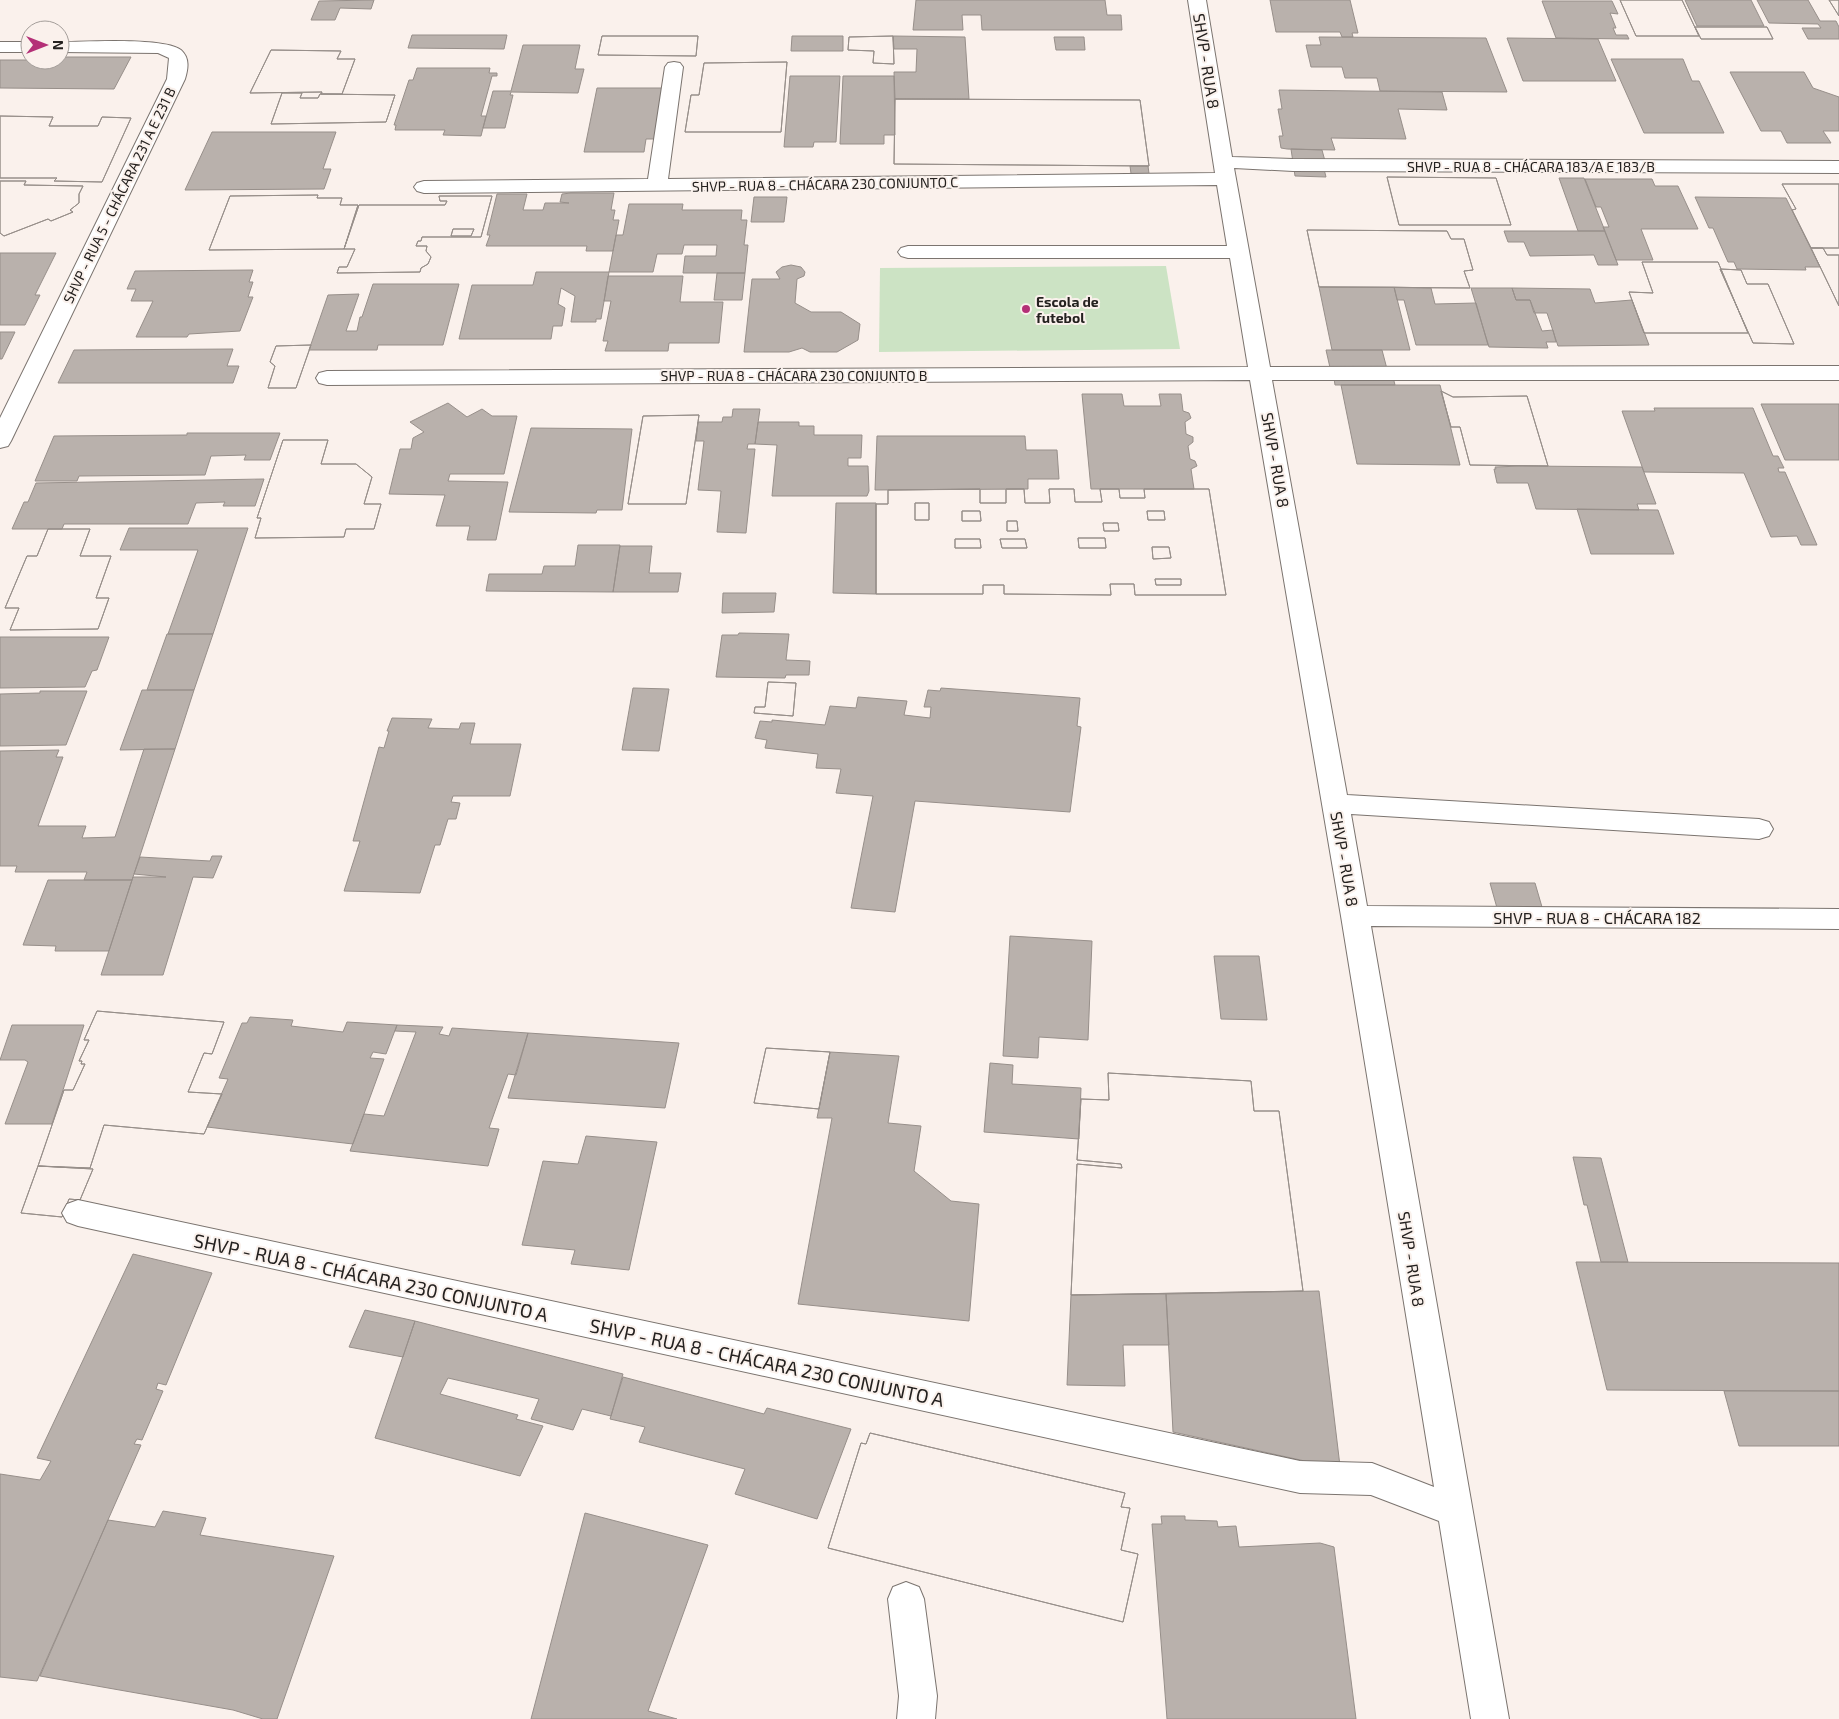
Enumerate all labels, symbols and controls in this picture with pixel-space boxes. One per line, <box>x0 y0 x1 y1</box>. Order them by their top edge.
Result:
street label: SHVP - RUA 8 <box>1190 12 1224 110</box>
north arrow <box>20 20 70 70</box>
text: N <box>50 40 67 50</box>
street label: SHVP - RUA 5 - CHÁCARA 231 A E 231 B <box>59 84 179 306</box>
street label: SHVP - RUA 8 - CHÁCARA 183/A E 183/B <box>1407 158 1655 175</box>
street label: SHVP - RUA 8 - CHÁCARA 230 CONJUNTO C <box>692 173 958 195</box>
place label: Escola de futebol <box>1036 293 1099 326</box>
marker: Escola de futebol <box>1020 303 1032 315</box>
street label: SHVP - RUA 8 - CHÁCARA 230 CONJUNTO B <box>661 367 927 384</box>
street label: SHVP - RUA 8 <box>1258 411 1294 509</box>
street label: SHVP - RUA 8 <box>1327 810 1363 908</box>
street label: SHVP - RUA 8 - CHÁCARA 182 <box>1493 908 1701 927</box>
street label: SHVP - RUA 8 <box>1395 1210 1429 1308</box>
street label: SHVP - RUA 8 - CHÁCARA 230 CONJUNTO A <box>192 1228 550 1326</box>
street label: SHVP - RUA 8 - CHÁCARA 230 CONJUNTO A <box>588 1313 946 1411</box>

